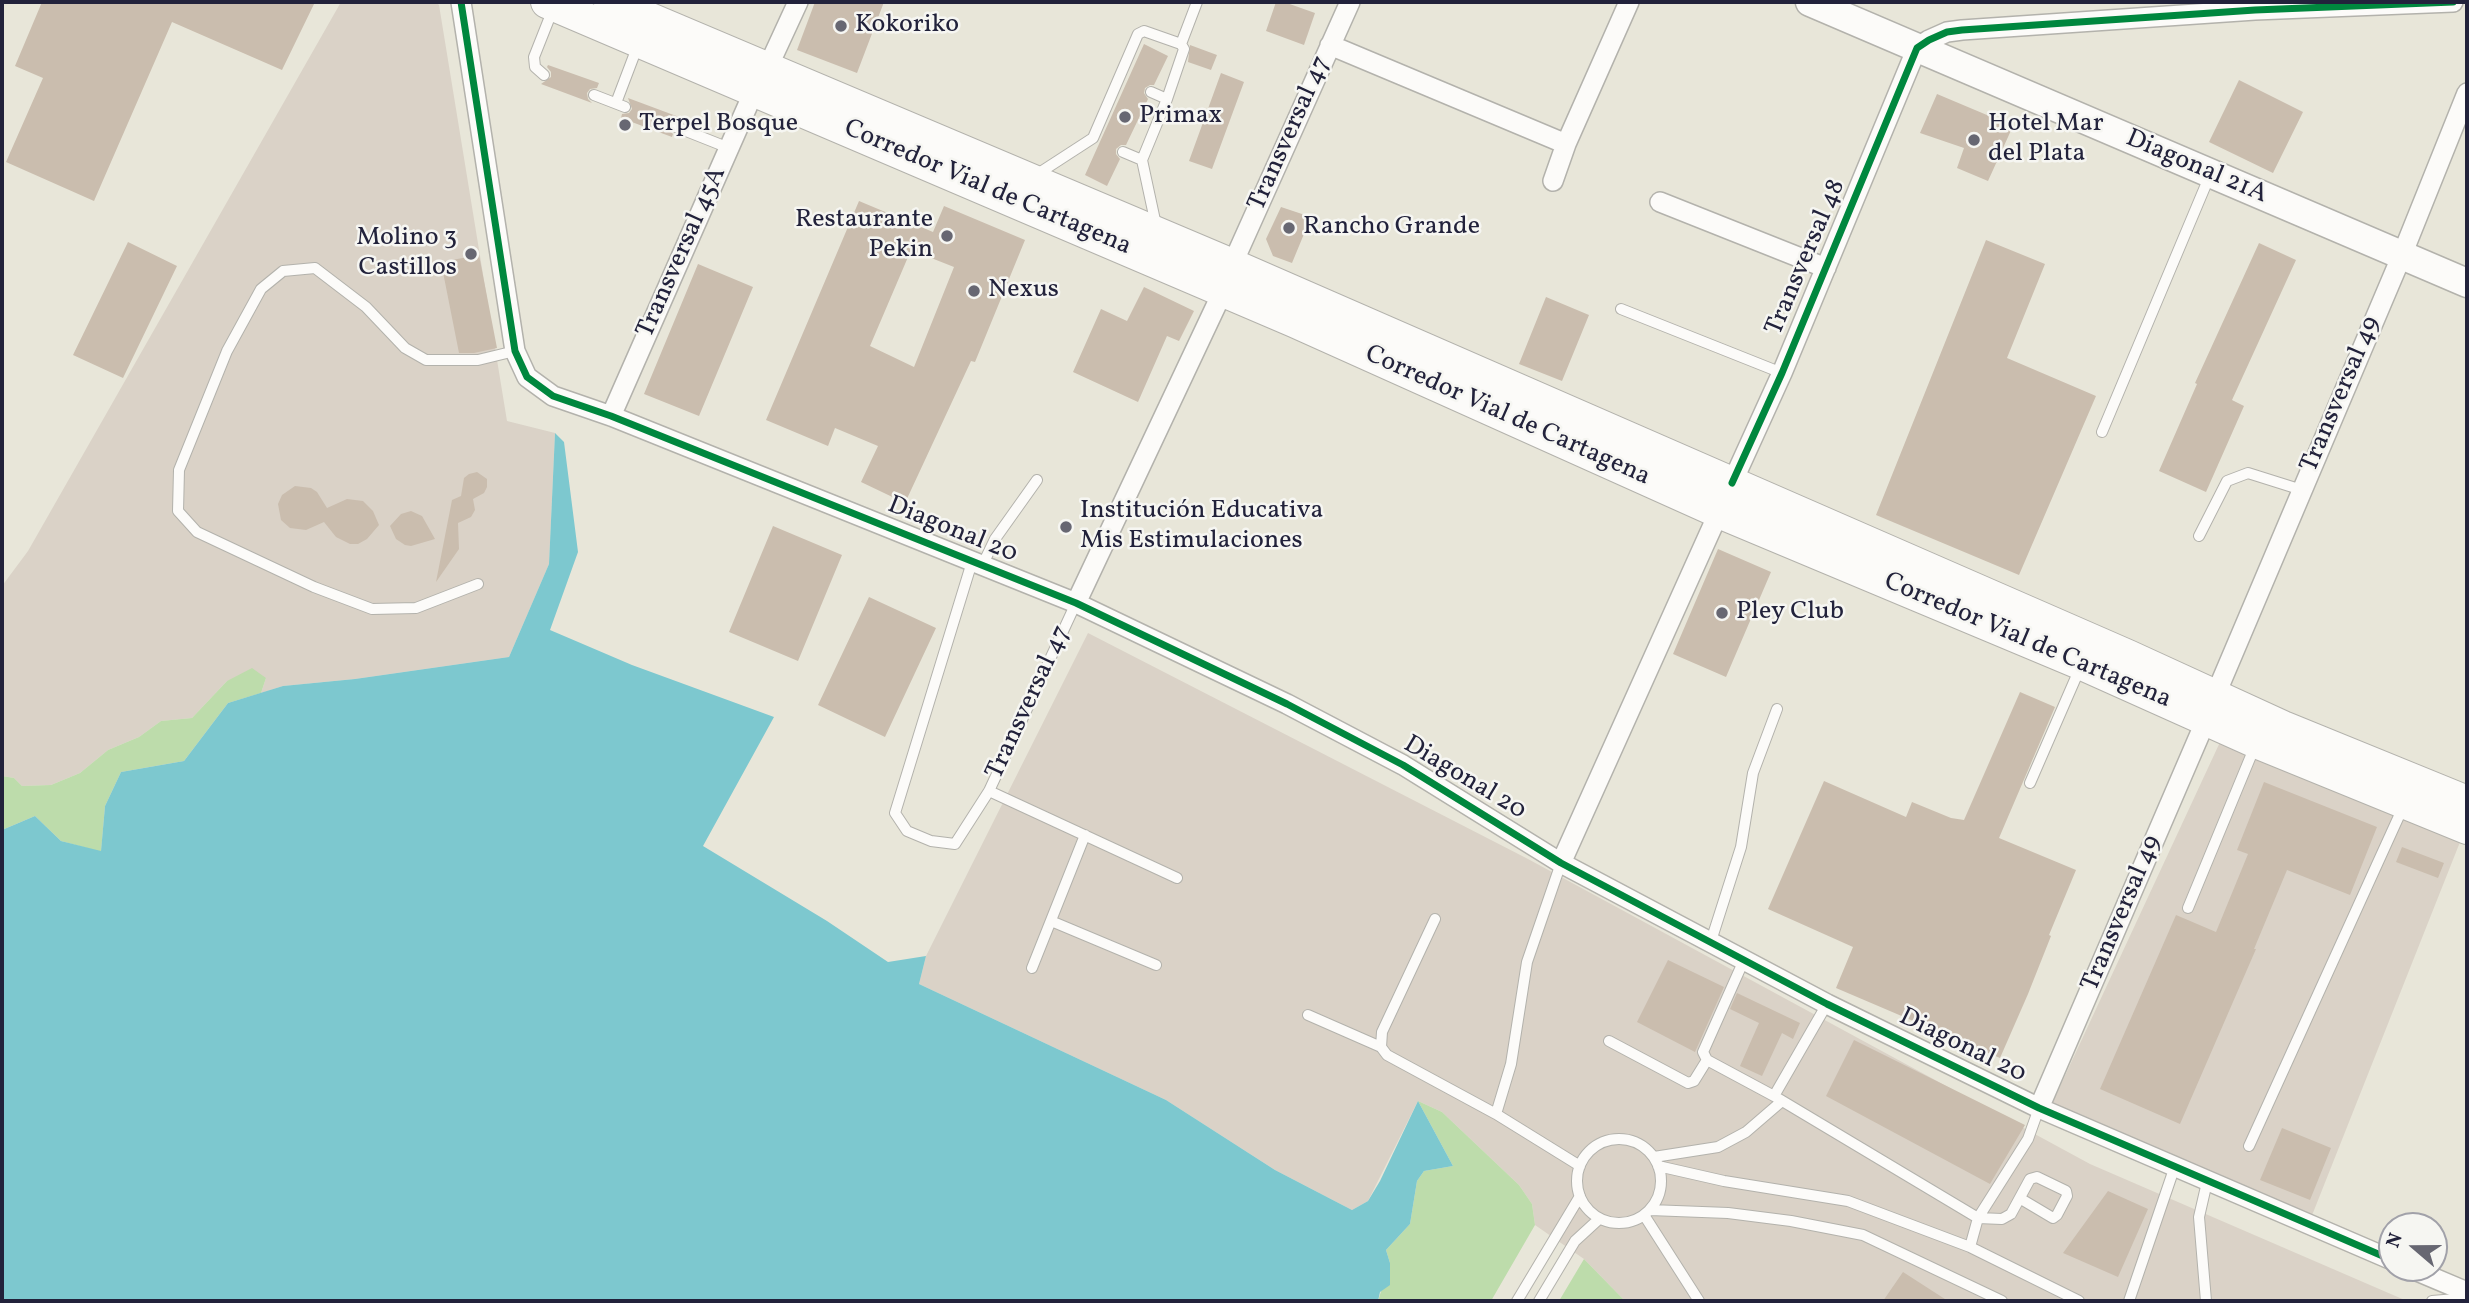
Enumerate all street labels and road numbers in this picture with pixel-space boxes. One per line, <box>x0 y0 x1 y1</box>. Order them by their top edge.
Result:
street label: Transversal 47 <box>1243 52 1339 216</box>
street label: Corredor Vial de Cartagena <box>839 114 1135 264</box>
street label: Diagonal 21A <box>2121 124 2271 212</box>
street label: Transversal 45A <box>631 163 735 343</box>
street label: Transversal 48 <box>1760 175 1854 341</box>
street label: Transversal 49 <box>2295 312 2389 478</box>
street label: Corredor Vial de Cartagena <box>1360 340 1654 494</box>
street label: Diagonal 20 <box>882 491 1022 571</box>
street label: Corredor Vial de Cartagena <box>1879 567 2175 717</box>
street label: Transversal 47 <box>981 621 1079 785</box>
street label: Diagonal 20 <box>1397 730 1531 828</box>
street label: Transversal 49 <box>2076 831 2170 997</box>
street label: Diagonal 20 <box>1893 1003 2031 1091</box>

